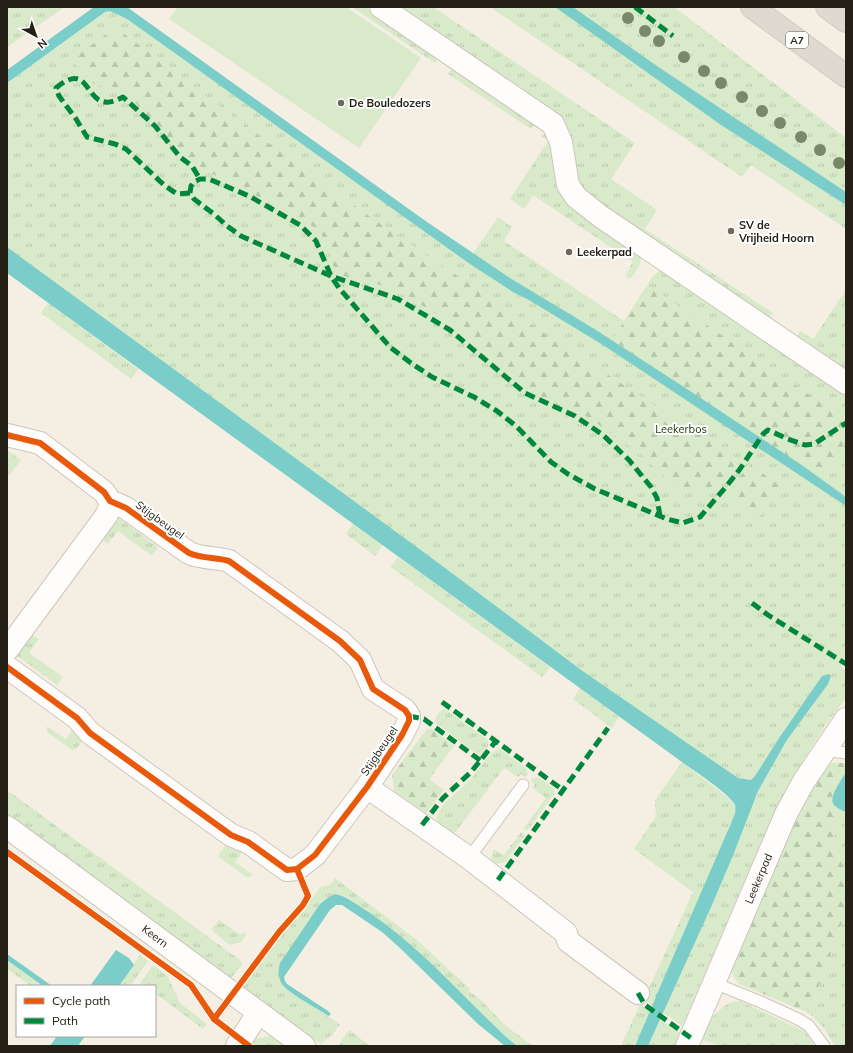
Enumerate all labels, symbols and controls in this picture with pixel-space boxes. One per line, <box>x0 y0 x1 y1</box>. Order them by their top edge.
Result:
north arrow <box>16 16 56 56</box>
road number: A7 <box>786 32 808 48</box>
text: N <box>35 36 50 52</box>
place label: De Bouledozers <box>349 96 431 110</box>
marker: De Bouledozers <box>336 98 346 108</box>
place label: SV de Vrijheid Hoorn <box>738 218 814 245</box>
marker: SV de Vrijheid Hoorn <box>726 226 736 236</box>
place label: Leekerpad <box>577 245 632 259</box>
marker: Leekerpad <box>564 247 574 257</box>
park label: Leekerbos <box>655 422 707 436</box>
street label: Stijgbeugel <box>133 498 187 542</box>
street label: Stijgbeugel <box>357 724 401 778</box>
street label: Leekerpad <box>742 851 775 906</box>
street label: Keern <box>139 922 171 951</box>
legend <box>16 985 156 1037</box>
text: Cycle path <box>52 993 110 1008</box>
text: Path <box>52 1013 78 1028</box>

